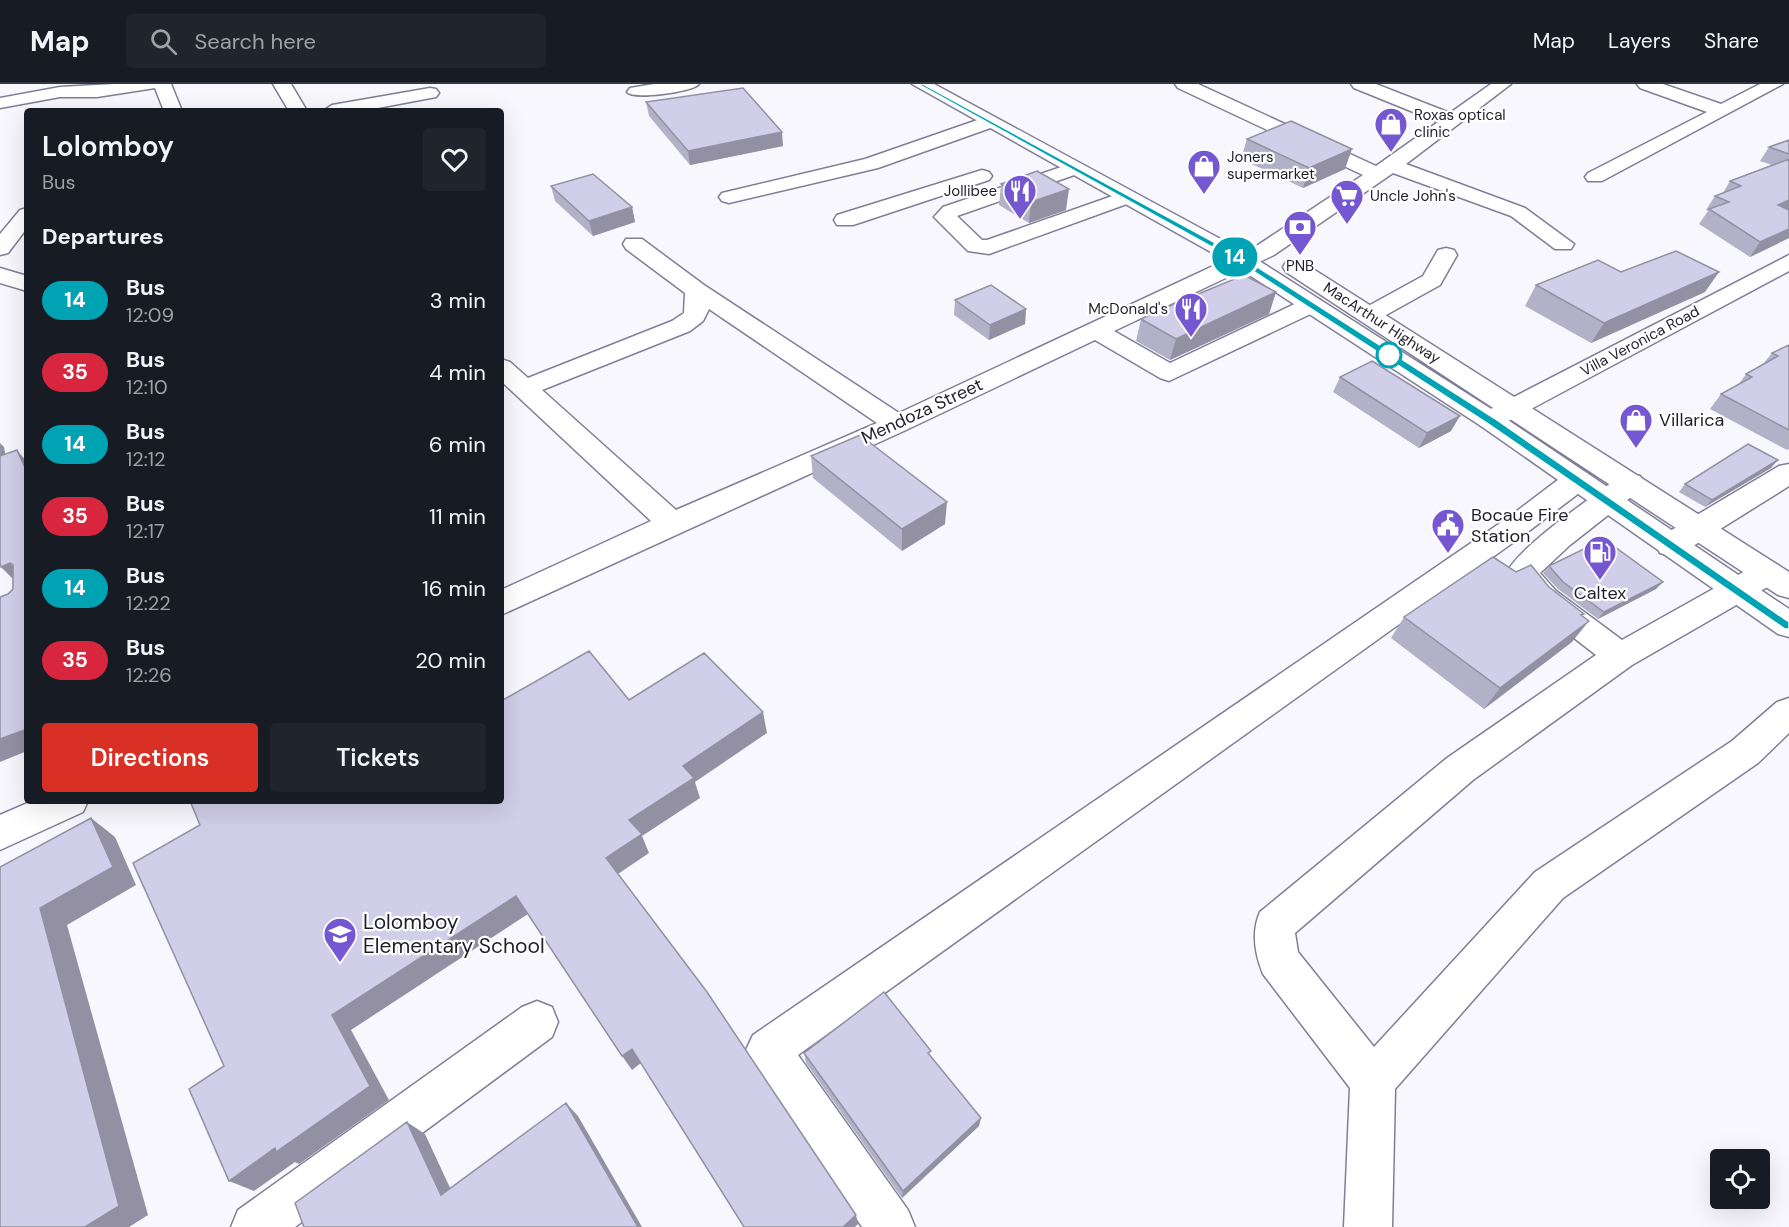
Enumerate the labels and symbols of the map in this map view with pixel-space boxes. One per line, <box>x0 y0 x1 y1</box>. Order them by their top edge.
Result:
place label: Roxas optical clinic <box>1414 105 1506 142</box>
shop icon: Roxas optical clinic <box>1373 106 1409 153</box>
place label: Joners supermarket <box>1227 147 1315 184</box>
shop icon: Joners supermarket <box>1186 148 1222 195</box>
restaurant icon: Jollibee <box>1002 173 1038 220</box>
supermarket icon: Uncle John's <box>1329 178 1365 225</box>
place label: Jollibee <box>944 181 997 201</box>
place label: Uncle John's <box>1370 186 1456 206</box>
bank icon: PNB <box>1282 209 1318 256</box>
line badge: 14 <box>1208 238 1262 276</box>
place label: PNB <box>1286 256 1314 276</box>
street label: MacArthur Highway <box>1320 278 1445 369</box>
restaurant icon: McDonald's <box>1173 291 1209 338</box>
place label: McDonald's <box>1088 299 1168 319</box>
street label: Villa Veronica Road <box>1577 301 1703 381</box>
unlabelled marker <box>1376 342 1402 368</box>
street label: Mendoza Street <box>857 372 987 450</box>
shop icon: Villarica <box>1618 402 1654 449</box>
place label: Villarica <box>1659 408 1724 432</box>
place label: Bocaue Fire Station <box>1471 503 1568 548</box>
public building icon: Bocaue Fire Station <box>1430 507 1466 554</box>
fuel station icon: Caltex <box>1582 534 1618 581</box>
place label: Caltex <box>1574 581 1626 605</box>
place label: Lolomboy Elementary School <box>363 908 545 960</box>
school or university icon: Lolomboy Elementary School <box>322 916 358 963</box>

